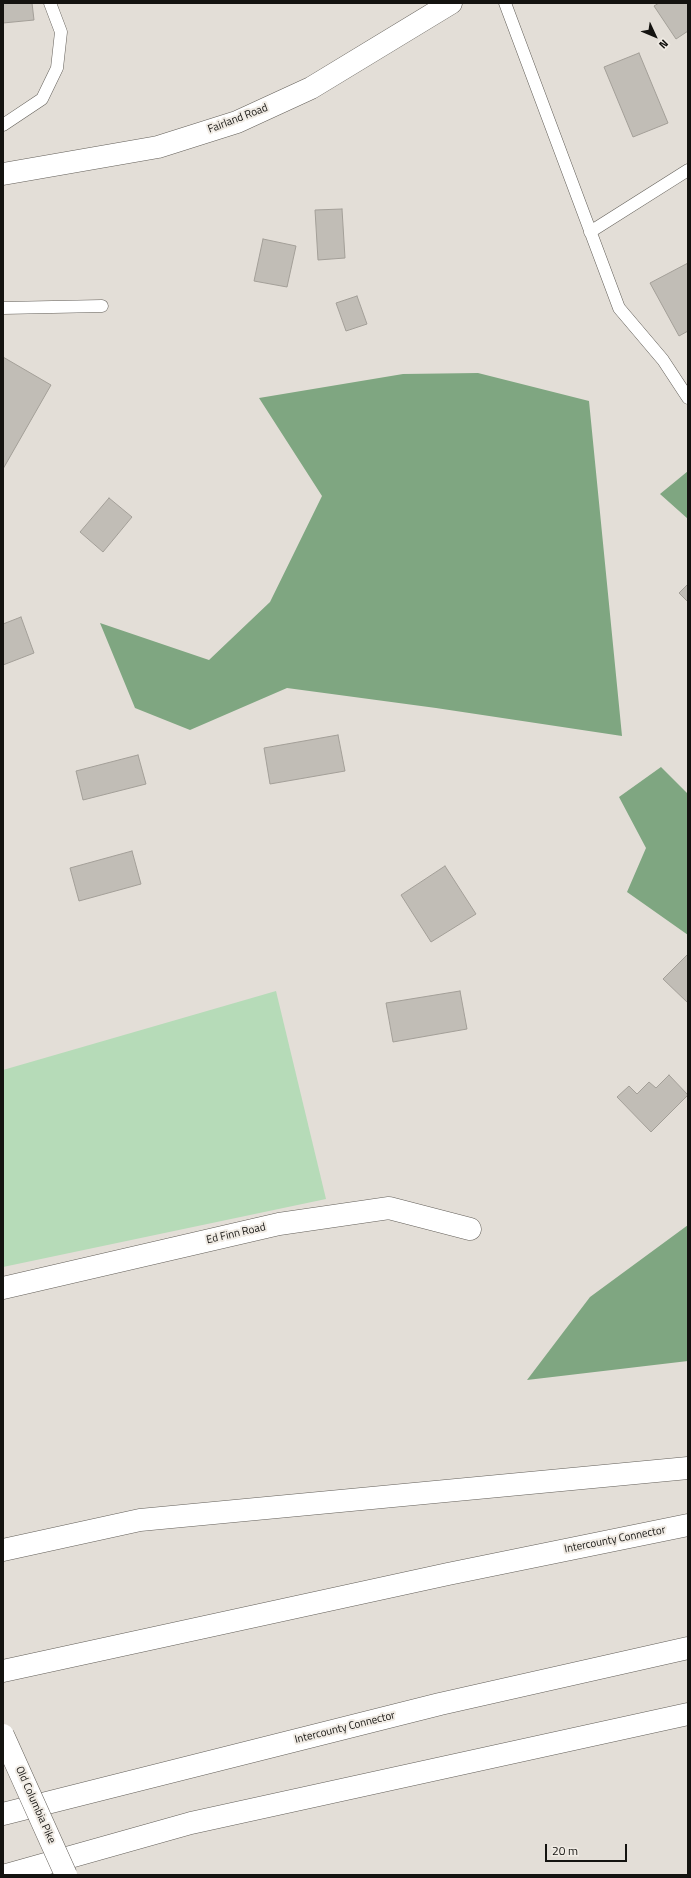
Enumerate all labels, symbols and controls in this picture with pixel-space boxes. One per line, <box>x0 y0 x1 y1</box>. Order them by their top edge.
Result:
north arrow <box>635 16 675 56</box>
text: N <box>655 36 672 53</box>
street label: Fairland Road <box>206 102 270 136</box>
street label: Ed Finn Road <box>205 1221 267 1247</box>
street label: Intercounty Connector <box>563 1524 667 1556</box>
street label: Intercounty Connector <box>294 1709 396 1747</box>
street label: Old Columbia Pike <box>12 1764 58 1846</box>
scale bar <box>547 1836 629 1862</box>
text: 20 m <box>552 1841 578 1860</box>

